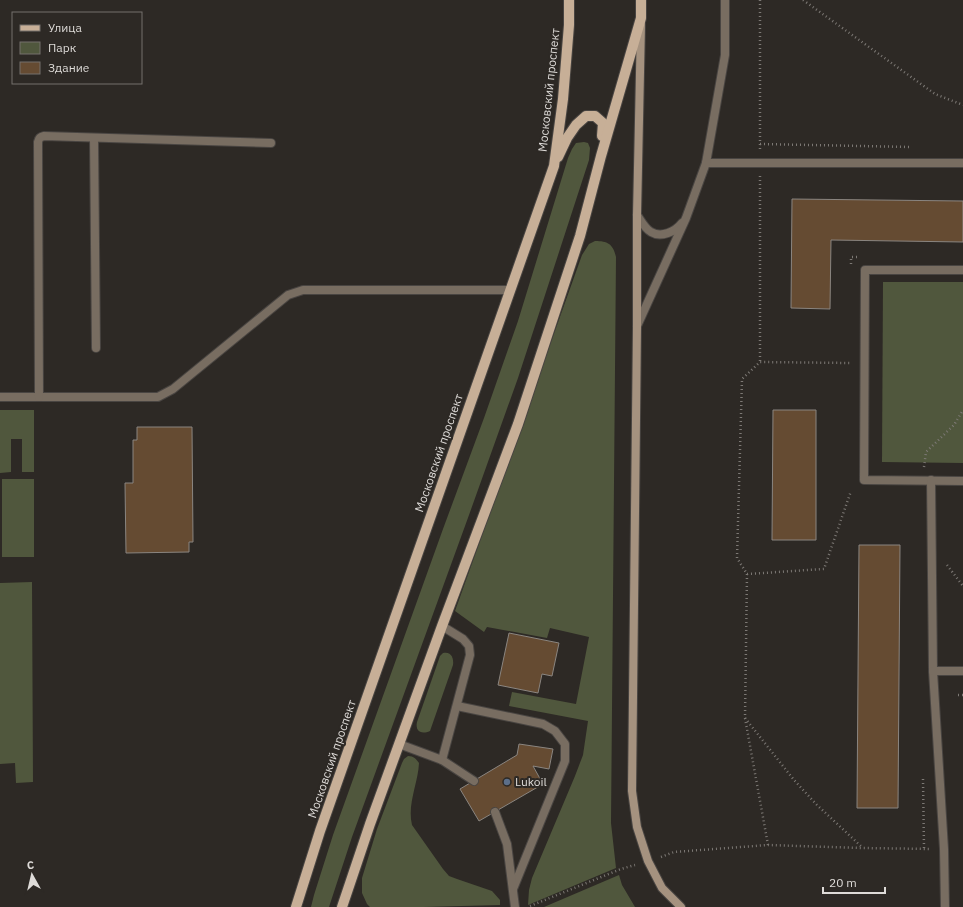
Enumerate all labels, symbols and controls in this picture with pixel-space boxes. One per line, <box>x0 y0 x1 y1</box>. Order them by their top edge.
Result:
legend <box>12 12 142 84</box>
text: Улица <box>48 20 82 35</box>
street label: Московский проспект <box>535 27 562 153</box>
text: Парк <box>48 40 77 55</box>
text: Здание <box>48 60 90 75</box>
street label: Московский проспект <box>411 391 466 514</box>
street label: Московский проспект <box>304 697 359 820</box>
place label: Lukoil <box>515 774 547 789</box>
marker: Lukoil <box>502 777 512 787</box>
north arrow <box>12 855 52 895</box>
text: С <box>26 858 35 873</box>
scale bar <box>823 869 885 895</box>
text: 20 m <box>829 875 857 890</box>

